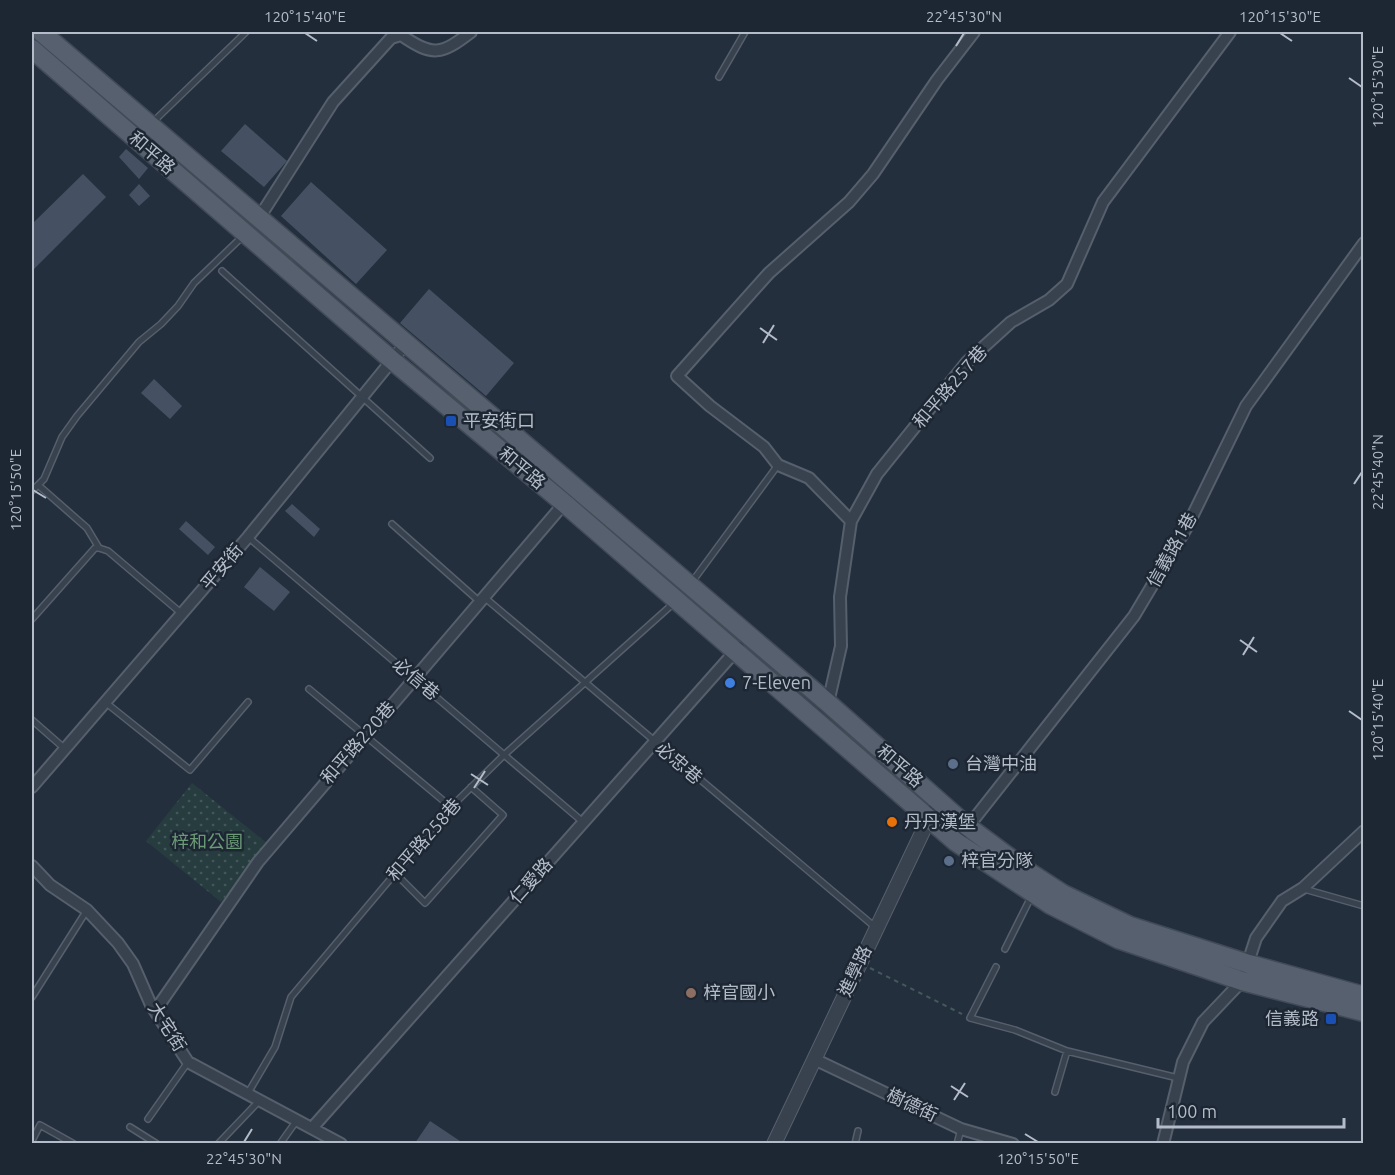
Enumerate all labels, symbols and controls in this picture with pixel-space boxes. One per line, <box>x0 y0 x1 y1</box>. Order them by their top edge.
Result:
text: 120°15'40"E <box>264 8 346 25</box>
text: 22°45'30"N <box>926 8 1002 25</box>
text: 120°15'30"E <box>1239 8 1321 25</box>
text: 120°15'30"E <box>1369 46 1386 128</box>
street label: 和平路 <box>126 127 180 178</box>
street label: 和平路257巷 <box>908 341 990 432</box>
place label: 平安街口 <box>463 410 535 430</box>
marker: 平安街口 <box>444 414 458 428</box>
text: 22°45'40"N <box>1369 434 1386 510</box>
street label: 和平路 <box>496 442 550 492</box>
text: 120°15'50"E <box>7 449 24 531</box>
street label: 信義路1巷 <box>1142 509 1200 590</box>
street label: 平安街 <box>196 539 246 593</box>
street label: 必信巷 <box>390 653 444 703</box>
place label: 7-Eleven <box>742 672 811 692</box>
marker: 7-Eleven <box>723 676 737 690</box>
text: 120°15'40"E <box>1369 679 1386 761</box>
street label: 和平路220巷 <box>316 697 398 788</box>
street label: 必忠巷 <box>653 737 707 787</box>
street label: 和平路 <box>874 740 928 791</box>
place label: 台灣中油 <box>965 753 1037 773</box>
marker: 台灣中油 <box>946 757 960 771</box>
street label: 和平路258巷 <box>382 794 464 885</box>
place label: 丹丹漢堡 <box>904 811 976 831</box>
marker: 丹丹漢堡 <box>885 815 899 829</box>
park label: 梓和公園 <box>171 831 243 851</box>
place label: 梓官分隊 <box>961 850 1033 870</box>
street label: 仁愛路 <box>505 854 556 907</box>
marker: 梓官分隊 <box>942 854 956 868</box>
street label: 進學路 <box>834 942 875 999</box>
place label: 梓官國小 <box>703 982 775 1002</box>
marker: 梓官國小 <box>684 986 698 1000</box>
street label: 大宅街 <box>145 998 191 1055</box>
place label: 信義路 <box>1265 1008 1319 1028</box>
marker: 信義路 <box>1324 1012 1338 1026</box>
street label: 樹德街 <box>884 1084 941 1125</box>
scale bar <box>1158 1091 1344 1129</box>
text: 100 m <box>1167 1101 1217 1121</box>
text: 22°45'30"N <box>206 1150 282 1167</box>
text: 120°15'50"E <box>997 1150 1079 1167</box>

